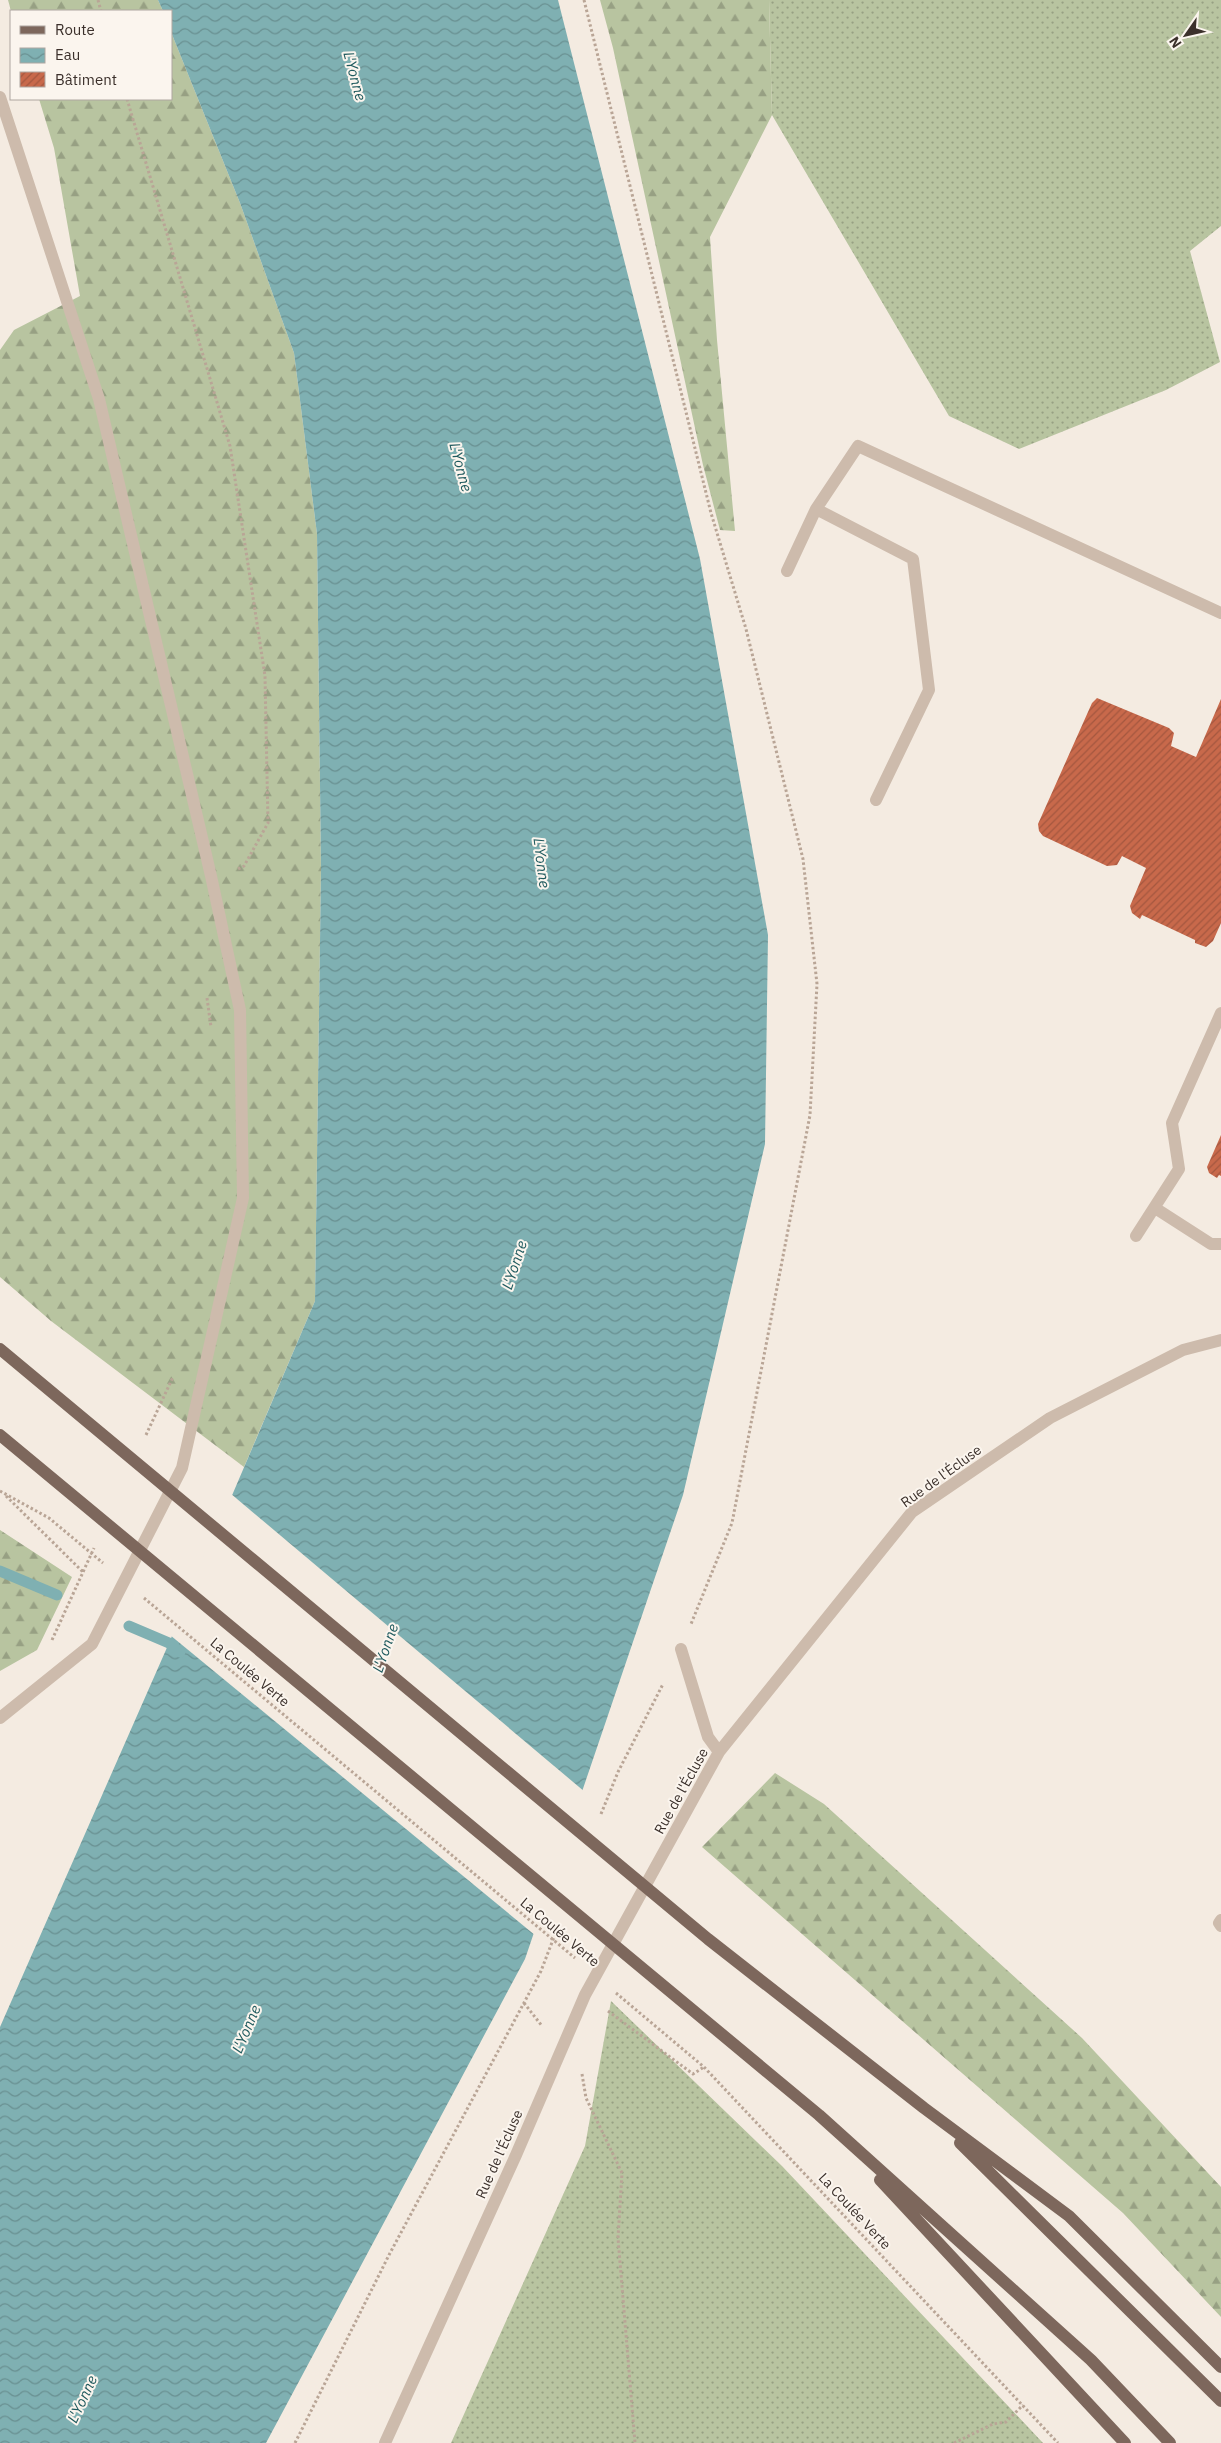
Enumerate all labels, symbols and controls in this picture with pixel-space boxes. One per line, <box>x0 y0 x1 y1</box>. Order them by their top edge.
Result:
legend <box>10 10 172 100</box>
north arrow <box>1161 10 1211 60</box>
text: Route <box>55 20 95 39</box>
text: N <box>1165 33 1186 52</box>
text: Eau <box>55 45 80 64</box>
water label: L'Yonne <box>339 49 371 103</box>
text: Bâtiment <box>55 70 117 89</box>
water label: L'Yonne <box>445 440 477 494</box>
water label: L'Yonne <box>530 837 555 889</box>
water label: L'Yonne <box>497 1238 531 1292</box>
street label: Rue de l'Écluse <box>896 1440 985 1511</box>
water label: L'Yonne <box>368 1621 402 1675</box>
street label: La Coulée Verte <box>207 1634 294 1711</box>
street label: Rue de l'Écluse <box>649 1744 712 1837</box>
street label: La Coulée Verte <box>517 1894 604 1971</box>
water label: L'Yonne <box>227 2002 265 2056</box>
street label: Rue de l'Écluse <box>470 2106 527 2201</box>
street label: La Coulée Verte <box>815 2169 895 2253</box>
water label: L'Yonne <box>63 2372 101 2426</box>

